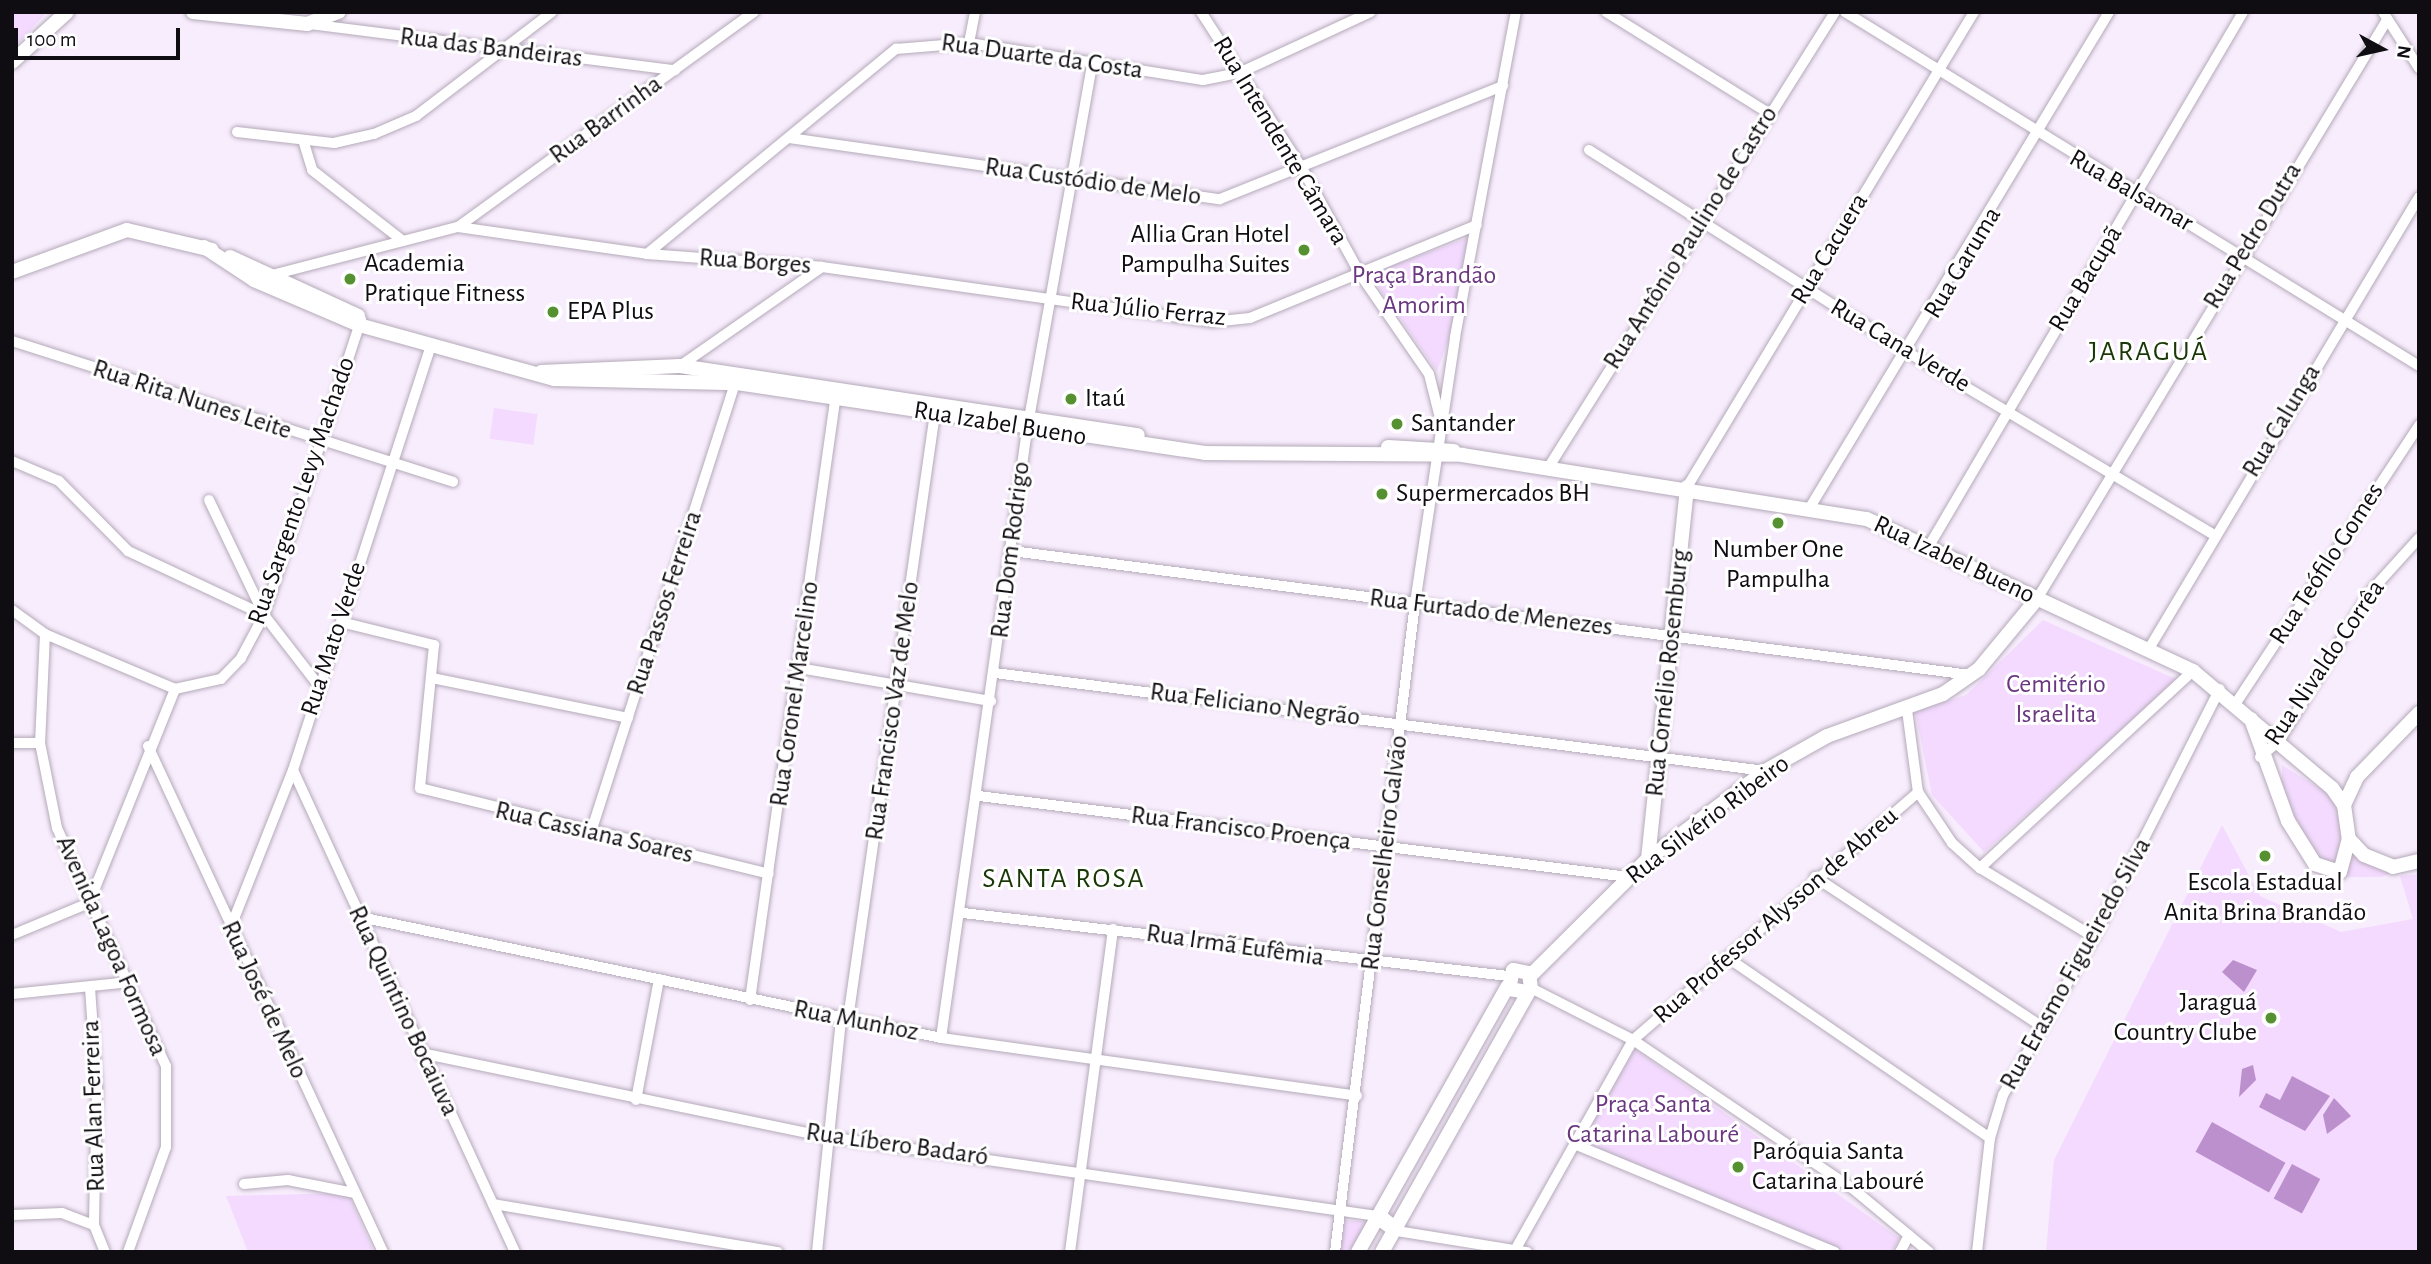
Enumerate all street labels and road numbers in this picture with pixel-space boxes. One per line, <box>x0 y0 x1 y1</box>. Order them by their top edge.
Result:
street label: Rua das Bandeiras <box>398 21 584 75</box>
street label: Rua Duarte da Costa <box>939 27 1145 87</box>
street label: Rua Intendente Câmara <box>1205 31 1355 251</box>
street label: Rua Barrinha <box>544 69 668 171</box>
street label: Rua Antônio Paulino de Castro <box>1597 101 1785 375</box>
street label: Rua Balsamar <box>2063 143 2199 239</box>
street label: Rua Custódio de Melo <box>983 151 1203 213</box>
street label: Rua Pedro Dutra <box>2197 157 2309 315</box>
street label: Rua Cacuera <box>1785 188 1875 310</box>
street label: Rua Garuma <box>1917 201 2009 325</box>
street label: Rua Bacupã <box>2042 220 2130 338</box>
street label: Rua Borges <box>698 243 812 281</box>
street label: Rua Júlio Ferraz <box>1069 286 1227 334</box>
street label: Rua Cana Verde <box>1824 292 1976 400</box>
street label: Rua Rita Nunes Leite <box>89 353 295 447</box>
street label: Rua Sargento Levy Machado <box>241 353 363 629</box>
street label: Rua Calunga <box>2236 359 2328 483</box>
street label: Rua Izabel Bueno <box>911 395 1089 453</box>
street label: Rua Dom Rodrigo <box>985 460 1037 640</box>
street label: Rua Teófilo Gomes <box>2263 477 2391 651</box>
street label: Rua Passos Ferreira <box>621 507 709 699</box>
street label: Rua Izabel Bueno <box>1868 509 2040 611</box>
street label: Rua Cornélio Rosemburg <box>1639 548 1697 798</box>
street label: Rua Mato Verde <box>294 558 374 720</box>
street label: Rua Nivaldo Corrêa <box>2258 574 2392 752</box>
street label: Rua Coronel Marcelino <box>764 579 826 809</box>
street label: Rua Francisco Vaz de Melo <box>859 579 927 843</box>
street label: Rua Furtado de Menezes <box>1368 583 1614 643</box>
street label: Rua Feliciano Negrão <box>1148 677 1362 733</box>
street label: Rua Conselheiro Galvão <box>1355 734 1415 972</box>
street label: Rua Silvério Ribeiro <box>1620 748 1796 892</box>
street label: Rua Cassiana Soares <box>492 795 696 871</box>
street label: Rua Francisco Proença <box>1129 800 1353 858</box>
street label: Rua Professor Alysson de Abreu <box>1647 801 1905 1031</box>
street label: Avenida Lagoa Formosa <box>48 831 174 1061</box>
street label: Rua Erasmo Figueiredo Silva <box>1994 832 2158 1096</box>
street label: Rua Quintino Bocaiuva <box>341 901 465 1121</box>
street label: Rua José de Melo <box>214 916 314 1084</box>
street label: Rua Irmã Eufêmia <box>1144 918 1326 974</box>
street label: Rua Munhoz <box>791 994 921 1048</box>
street label: Rua Alan Ferreira <box>75 1020 113 1192</box>
street label: Rua Líbero Badaró <box>804 1117 990 1173</box>

